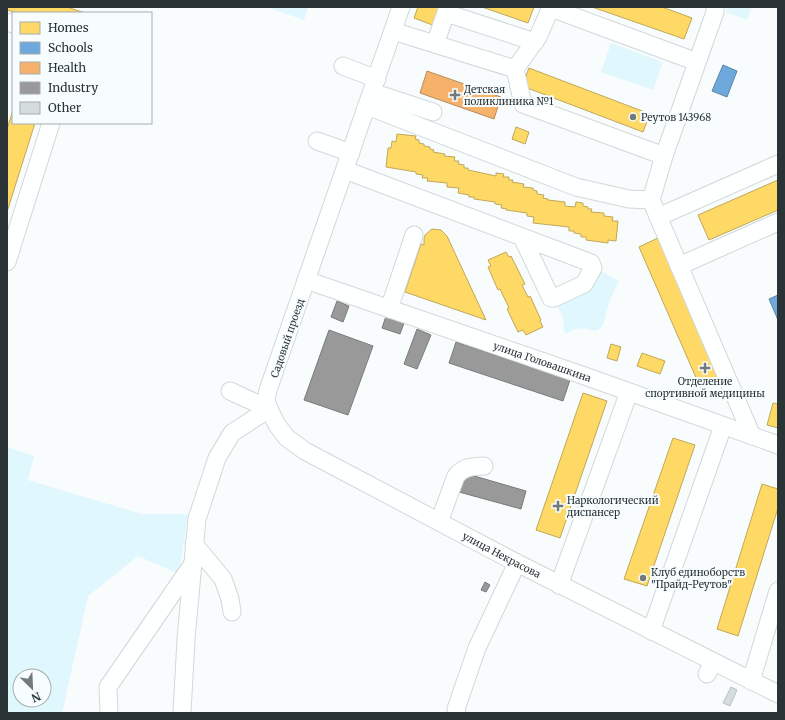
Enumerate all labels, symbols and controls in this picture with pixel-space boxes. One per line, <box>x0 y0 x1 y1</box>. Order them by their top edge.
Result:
legend <box>12 12 152 124</box>
text: Homes <box>48 20 89 35</box>
text: Schools <box>48 40 93 55</box>
text: Health <box>48 60 86 75</box>
text: Industry <box>48 80 98 95</box>
place label: Детская поликлиника №1 <box>464 83 554 108</box>
marker: Детская поликлиника №1 <box>449 89 461 101</box>
text: Other <box>48 100 82 115</box>
place label: Реутов 143968 <box>641 111 711 124</box>
marker: Реутов 143968 <box>628 112 638 122</box>
street label: Садовый проезд <box>268 297 307 380</box>
street label: улица Головашкина <box>491 339 594 385</box>
marker: Отделение спортивной медицины <box>699 362 711 374</box>
place label: Отделение спортивной медицины <box>645 375 765 400</box>
place label: Наркологический диспансер <box>566 494 659 519</box>
marker: Наркологический диспансер <box>552 500 564 512</box>
street label: улица Некрасова <box>460 529 543 581</box>
place label: Клуб единоборств "Прайд-Реутов" <box>651 566 745 591</box>
marker: Клуб единоборств "Прайд-Реутов" <box>638 573 648 583</box>
north arrow <box>12 668 52 708</box>
text: N <box>29 689 43 705</box>

